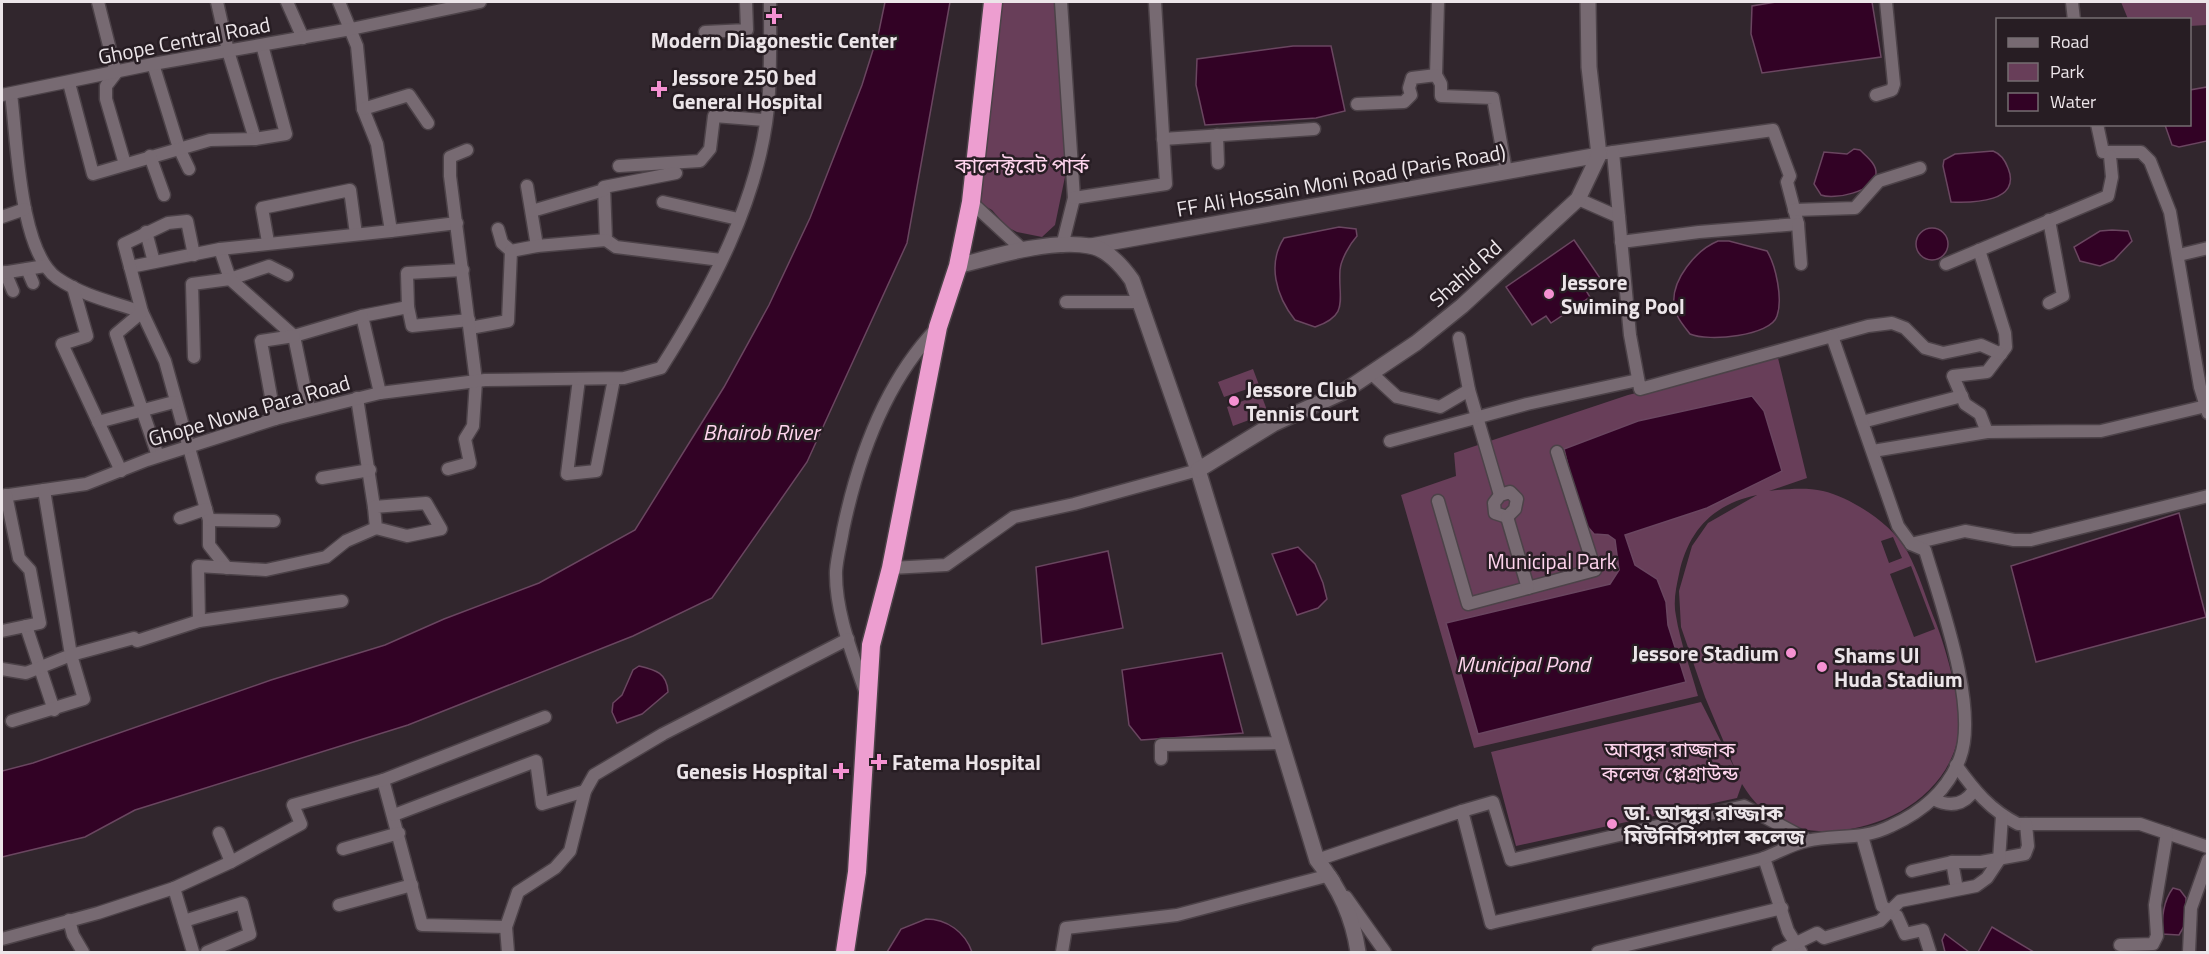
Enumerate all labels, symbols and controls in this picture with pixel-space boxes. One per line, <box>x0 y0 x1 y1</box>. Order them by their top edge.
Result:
marker: Modern Diagonestic Center <box>765 7 783 25</box>
street label: Ghope Central Road <box>95 8 273 72</box>
legend <box>1996 18 2191 126</box>
place label: Modern Diagonestic Center <box>651 24 897 56</box>
text: Road <box>2050 28 2089 55</box>
text: Park <box>2050 58 2085 85</box>
place label: Jessore 250 bed General Hospital <box>672 61 823 117</box>
marker: Jessore 250 bed General Hospital <box>650 80 668 98</box>
text: Water <box>2050 88 2096 115</box>
street label: FF Ali Hossain Moni Road (Paris Road) <box>1174 135 1508 225</box>
park label: কালেক্টরেট পার্ক <box>954 149 1090 181</box>
street label: Shahid Rd <box>1421 231 1509 315</box>
place label: Jessore Swiming Pool <box>1561 266 1685 322</box>
marker: Jessore Swiming Pool <box>1542 287 1556 301</box>
street label: Ghope Nowa Para Road <box>144 366 354 454</box>
place label: Jessore Club Tennis Court <box>1246 373 1359 429</box>
marker: Jessore Club Tennis Court <box>1227 394 1241 408</box>
water label: Bhairob River <box>703 415 822 449</box>
park label: Municipal Park <box>1487 545 1617 577</box>
place label: Jessore Stadium <box>1632 637 1779 669</box>
place label: Shams Ul Huda Stadium <box>1834 639 1963 695</box>
marker: Jessore Stadium <box>1784 646 1798 660</box>
water label: Municipal Pond <box>1456 647 1593 681</box>
marker: Shams Ul Huda Stadium <box>1815 660 1829 674</box>
park label: আবদুর রাজ্জাক কলেজ প্লেগ্রাউন্ড <box>1601 733 1739 789</box>
place label: Fatema Hospital <box>892 746 1041 778</box>
marker: Fatema Hospital <box>870 753 888 771</box>
place label: Genesis Hospital <box>676 755 828 787</box>
marker: Genesis Hospital <box>832 762 850 780</box>
place label: ডা. আব্দুর রাজ্জাক মিউনিসিপ্যাল কলেজ <box>1623 796 1806 852</box>
marker: ডা. আব্দুর রাজ্জাক মিউনিসিপ্যাল কলেজ <box>1605 817 1619 831</box>

